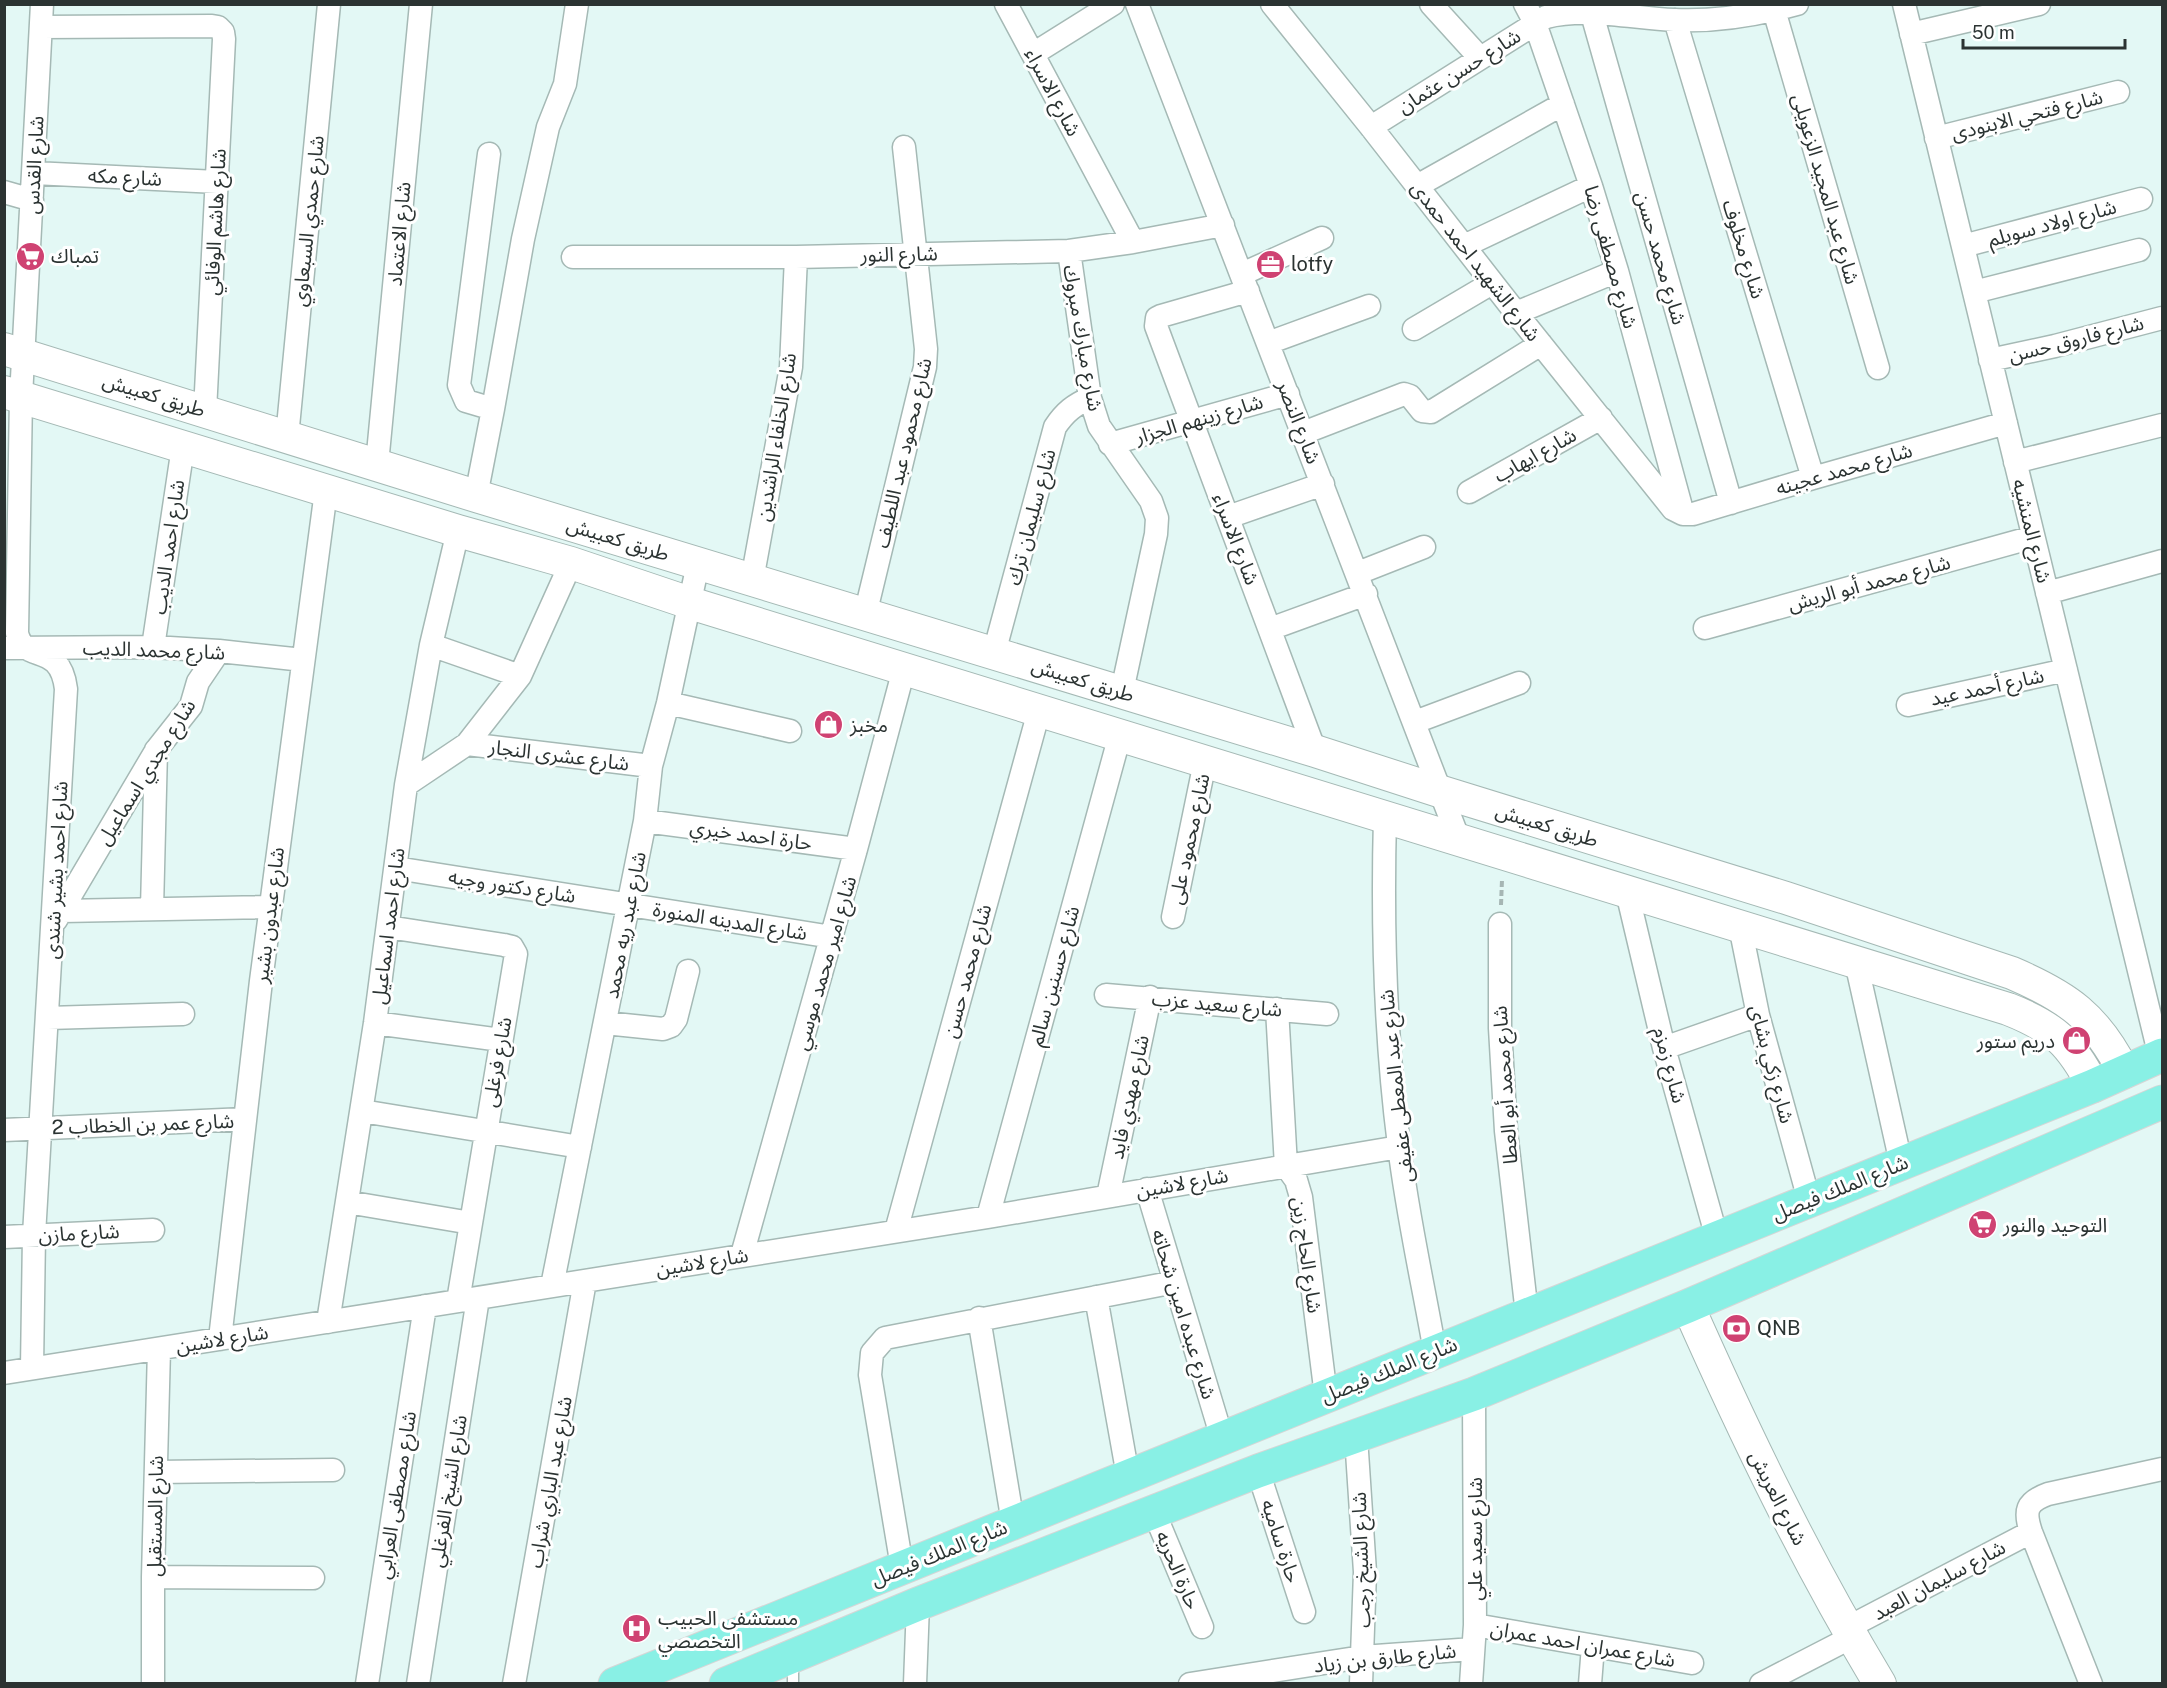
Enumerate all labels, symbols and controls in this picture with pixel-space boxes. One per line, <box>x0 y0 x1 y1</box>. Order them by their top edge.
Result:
scale bar <box>1963 12 2125 50</box>
text: 50 m <box>1972 22 2015 43</box>
street label: شارع حسن عثمان <box>1393 24 1527 121</box>
street label: شارع الاسراء <box>1017 44 1086 142</box>
street label: شارع فتحي الابنودى <box>1949 85 2106 149</box>
street label: شارع عبد المجيد الزعويلى <box>1784 91 1865 288</box>
street label: شارع القدس <box>19 115 52 215</box>
street label: شارع حمدي السبعاوي <box>287 134 333 308</box>
street label: شارع هاشم الوفائي <box>199 148 234 296</box>
street label: شارع مكه <box>87 163 163 194</box>
street label: شارع الشهيد احمد حمدى <box>1404 176 1546 348</box>
street label: شارع الاعتماد <box>382 181 419 287</box>
street label: شارع مصطفى رضا <box>1576 183 1643 332</box>
street label: شارع محمد حسن <box>1628 189 1691 328</box>
street label: شارع اولاد سويلم <box>1985 194 2120 255</box>
street label: شارع مخلوف <box>1715 197 1770 302</box>
supermarket icon: تمباك <box>14 240 46 272</box>
street label: شارع النور <box>859 241 938 270</box>
place label: تمباك <box>51 244 99 268</box>
office icon: lotfy <box>1254 248 1286 280</box>
place label: lotfy <box>1291 252 1333 276</box>
street label: شارع مبارك مبروك <box>1055 263 1108 414</box>
street label: شارع فاروق حسن <box>2006 311 2147 370</box>
street label: شارع الخلفاء الراشدين <box>751 351 804 523</box>
street label: شارع محمود عبد اللطيف <box>869 356 939 551</box>
street label: طريق كعبيش <box>99 368 208 423</box>
street label: شارع النصر <box>1269 376 1326 468</box>
street label: شارع زينهم الجزار <box>1131 389 1267 452</box>
street label: شارع ايهاب <box>1490 423 1582 490</box>
street label: شارع محمد عجينه <box>1773 438 1916 503</box>
street label: شارع سليمان ترك <box>1001 446 1064 588</box>
street label: شارع المنشيه <box>2005 476 2057 586</box>
street label: شارع احمد الديب <box>147 478 192 616</box>
street label: شارع الاسراء <box>1205 490 1264 589</box>
street label: طريق كعبيش <box>563 512 672 567</box>
street label: شارع محمد أبو الريش <box>1785 550 1954 619</box>
street label: شارع محمد الديب <box>82 636 226 667</box>
street label: طريق كعبيش <box>1028 653 1137 708</box>
street label: شارع أحمد عيد <box>1928 663 2047 714</box>
street label: شارع مجدي اسماعيل <box>91 695 204 851</box>
shop icon: مخبز <box>813 709 845 741</box>
place label: مخبز <box>849 713 888 737</box>
street label: شارع عشرى النجار <box>486 734 631 779</box>
street label: شارع محمود على <box>1163 771 1218 907</box>
street label: شارع احمد بشير شندى <box>39 780 76 960</box>
street label: طريق كعبيش <box>1492 798 1601 853</box>
street label: حارة احمد خيري <box>688 815 814 859</box>
street label: شارع عبدون بشير <box>249 846 292 986</box>
street label: شارع احمد اسماعيل <box>366 846 412 1006</box>
street label: شارع عبد ريه محمد <box>599 850 654 1001</box>
street label: شارع دكتور وجيه <box>446 864 577 911</box>
street label: شارع امير محمد موسي <box>789 873 865 1054</box>
street label: شارع المدينه المنورة <box>651 897 809 948</box>
street label: شارع محمد حسن <box>938 901 999 1041</box>
street label: شارع حسنين سالم <box>1024 903 1087 1050</box>
street label: شارع سعيد عزب <box>1151 986 1283 1025</box>
street label: شارع عبد المعطى عفيفى <box>1374 988 1421 1184</box>
street label: شارع زكي بشاى <box>1741 1002 1799 1127</box>
street label: شارع محمد أبو العطا <box>1487 1005 1526 1165</box>
street label: شارع فرغلى <box>477 1015 520 1109</box>
street label: شارع زمزم <box>1645 1024 1692 1106</box>
shop icon: دريم ستور <box>2060 1025 2092 1057</box>
place label: دريم ستور <box>1976 1029 2055 1056</box>
street label: شارع مهدي فايد <box>1104 1033 1157 1162</box>
street label: شارع عمر بن الخطاب 2 <box>51 1109 235 1142</box>
street label: شارع الملك فيصل <box>1768 1150 1913 1229</box>
street label: شارع لاشين <box>1134 1163 1231 1206</box>
street label: شارع الحاج زين <box>1284 1195 1327 1315</box>
supermarket icon: التوحيد والنور <box>1966 1209 1998 1241</box>
place label: التوحيد والنور <box>2002 1213 2107 1237</box>
street label: شارع مازن <box>38 1219 120 1250</box>
street label: شارع عبده امين شحاته <box>1144 1226 1221 1403</box>
street label: شارع لاشين <box>654 1243 750 1284</box>
bank icon: QNB <box>1720 1312 1752 1344</box>
place label: QNB <box>1757 1316 1800 1340</box>
street label: شارع لاشين <box>174 1320 270 1361</box>
street label: شارع الملك فيصل <box>1317 1332 1462 1411</box>
street label: شارع عبد الباري شراب <box>523 1394 581 1570</box>
street label: شارع مصطفى العرابي <box>371 1409 425 1581</box>
street label: شارع الشيخ الفرغلي <box>424 1413 476 1570</box>
street label: شارع العريش <box>1741 1447 1812 1551</box>
street label: شارع المستقبل <box>142 1455 171 1577</box>
street label: شارع سعيد علي <box>1463 1477 1491 1601</box>
street label: شارع الشيخ رجب <box>1347 1491 1378 1629</box>
street label: حارة ساميه <box>1256 1496 1306 1586</box>
street label: شارع الملك فيصل <box>867 1515 1012 1594</box>
street label: حارة الحريه <box>1151 1527 1205 1613</box>
street label: شارع سليمان العبد <box>1869 1535 2011 1628</box>
place label: مستشفى الحبيب التخصصي <box>658 1606 798 1657</box>
hospital icon: مستشفى الحبيب التخصصي <box>621 1613 653 1645</box>
street label: شارع عمران احمد عمران <box>1488 1616 1677 1675</box>
street label: شارع طارق بن زياد <box>1313 1639 1458 1680</box>

